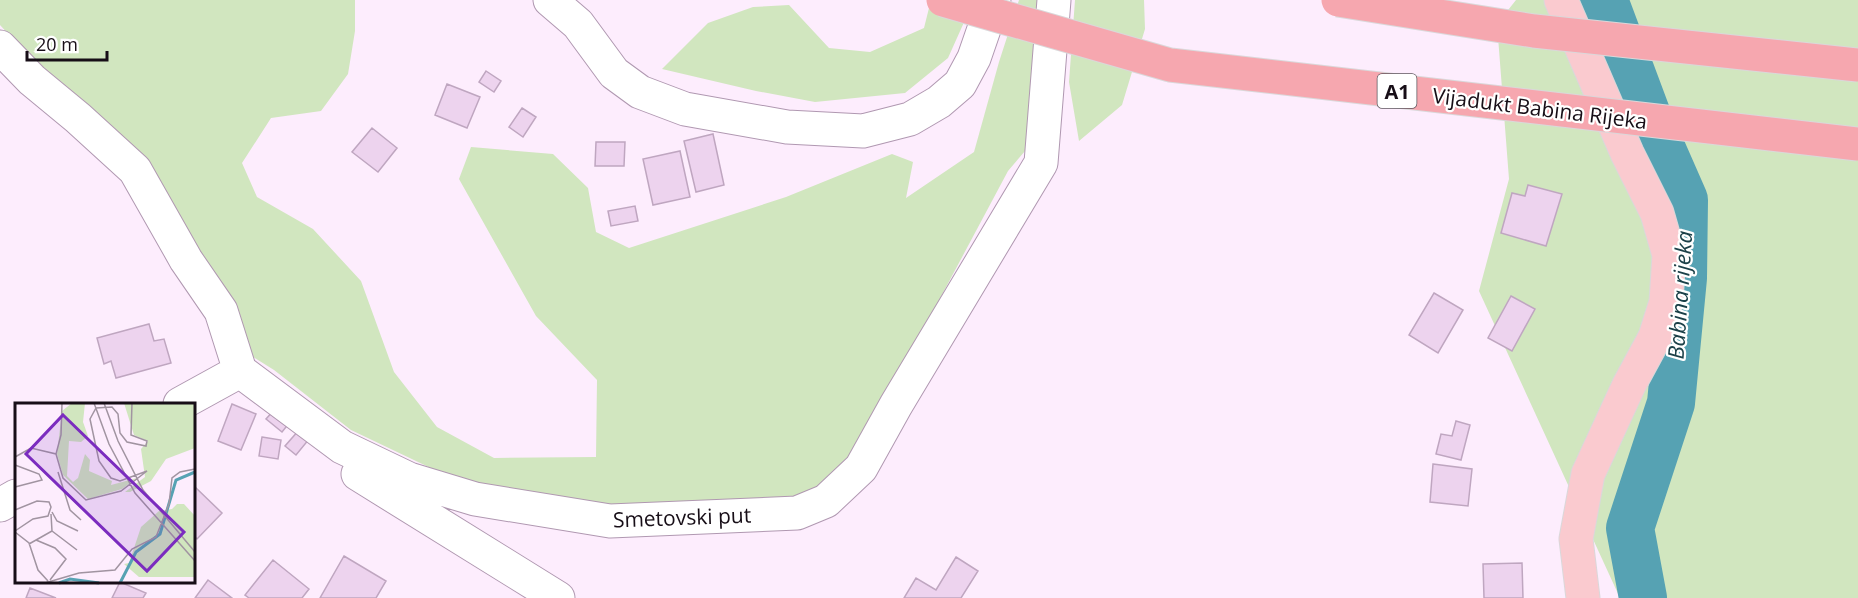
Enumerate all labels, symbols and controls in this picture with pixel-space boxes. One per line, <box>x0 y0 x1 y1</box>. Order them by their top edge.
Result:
scale bar <box>27 24 106 62</box>
text: 20 m <box>36 32 78 56</box>
road number: A1 <box>1378 74 1416 108</box>
street label: Vijadukt Babina Rijeka <box>1431 81 1649 135</box>
water label: Babina rijeka <box>1660 230 1698 360</box>
inset map <box>15 403 195 583</box>
street label: Smetovski put <box>612 501 752 533</box>

